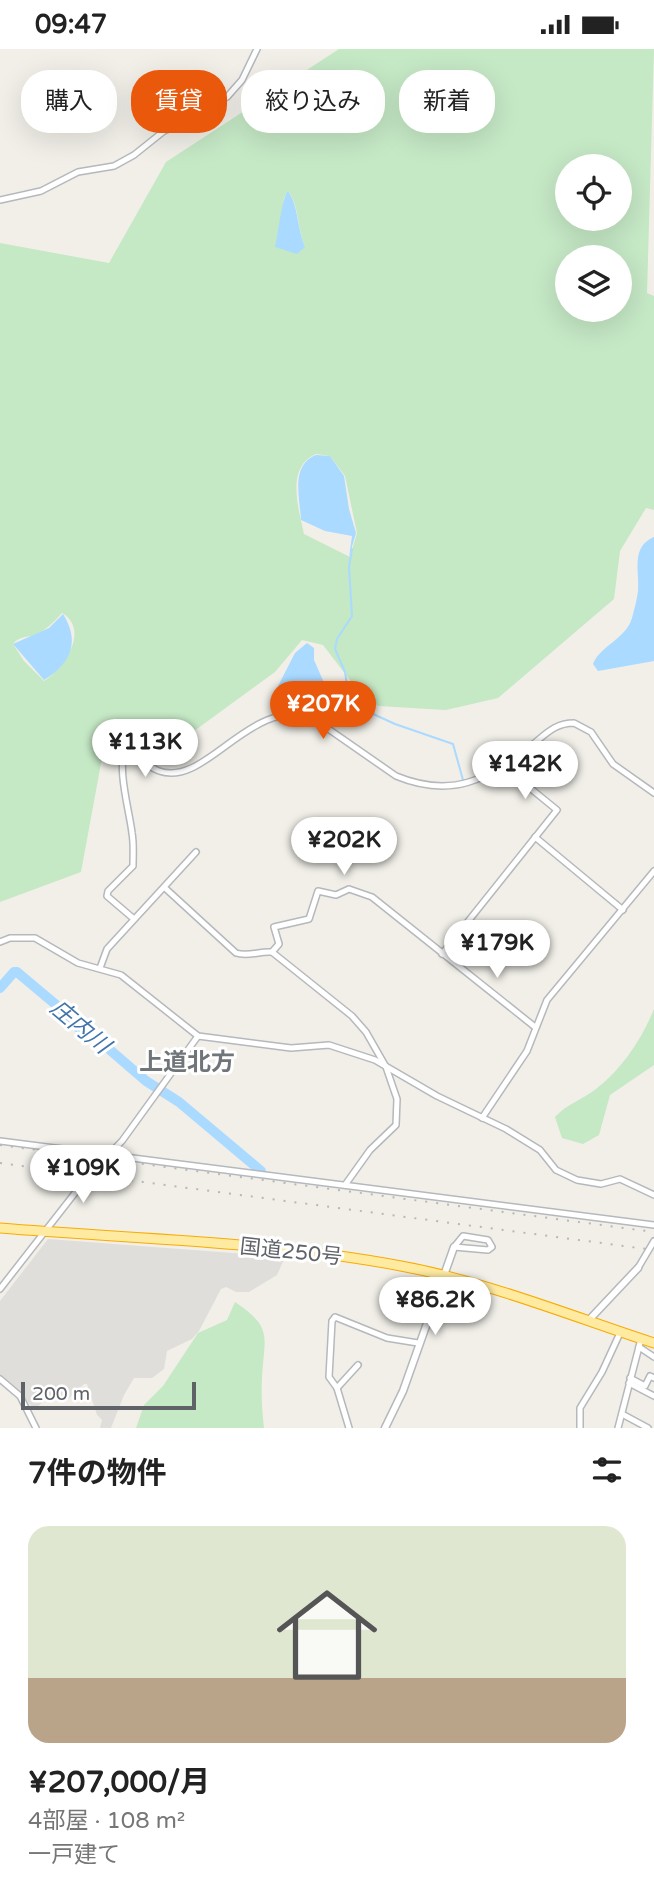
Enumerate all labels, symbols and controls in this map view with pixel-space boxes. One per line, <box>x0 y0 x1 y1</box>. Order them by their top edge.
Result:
text: 09:47 <box>35 9 107 40</box>
chip: 購入 <box>21 70 117 133</box>
chip: 賃貸 <box>131 70 227 133</box>
chip: 絞り込み <box>241 70 385 133</box>
chip: 新着 <box>399 70 495 133</box>
map controls <box>555 154 632 322</box>
button: locate <box>555 154 632 231</box>
button: layers <box>555 245 632 322</box>
pin: ¥207K <box>274 681 372 741</box>
text: ¥207K <box>286 690 360 718</box>
pin: ¥113K <box>96 719 194 779</box>
text: ¥113K <box>108 728 182 756</box>
pin: ¥142K <box>476 741 574 801</box>
text: ¥142K <box>488 750 562 778</box>
pin: ¥202K <box>295 817 393 877</box>
text: ¥202K <box>307 826 381 854</box>
pin: ¥179K <box>448 921 546 980</box>
text: ¥179K <box>460 929 534 957</box>
water label: 庄内川 <box>45 994 118 1062</box>
district label: 上道北方 <box>139 1048 235 1077</box>
pin: ¥109K <box>34 1145 132 1205</box>
text: ¥109K <box>46 1154 120 1182</box>
street label: 国道250号 <box>239 1234 343 1270</box>
pin: ¥86.2K <box>378 1277 492 1337</box>
text: ¥86.2K <box>395 1286 475 1314</box>
scale bar <box>21 1379 196 1411</box>
text: 200 m <box>32 1383 90 1405</box>
icon: filters <box>588 1451 626 1489</box>
text: 7件の物件 <box>28 1455 167 1492</box>
icon: home <box>264 1572 390 1698</box>
text: ¥207,000/月 <box>28 1764 210 1801</box>
text: 4部屋 · 108 m² <box>28 1807 185 1835</box>
text: 一戸建て <box>28 1841 120 1869</box>

